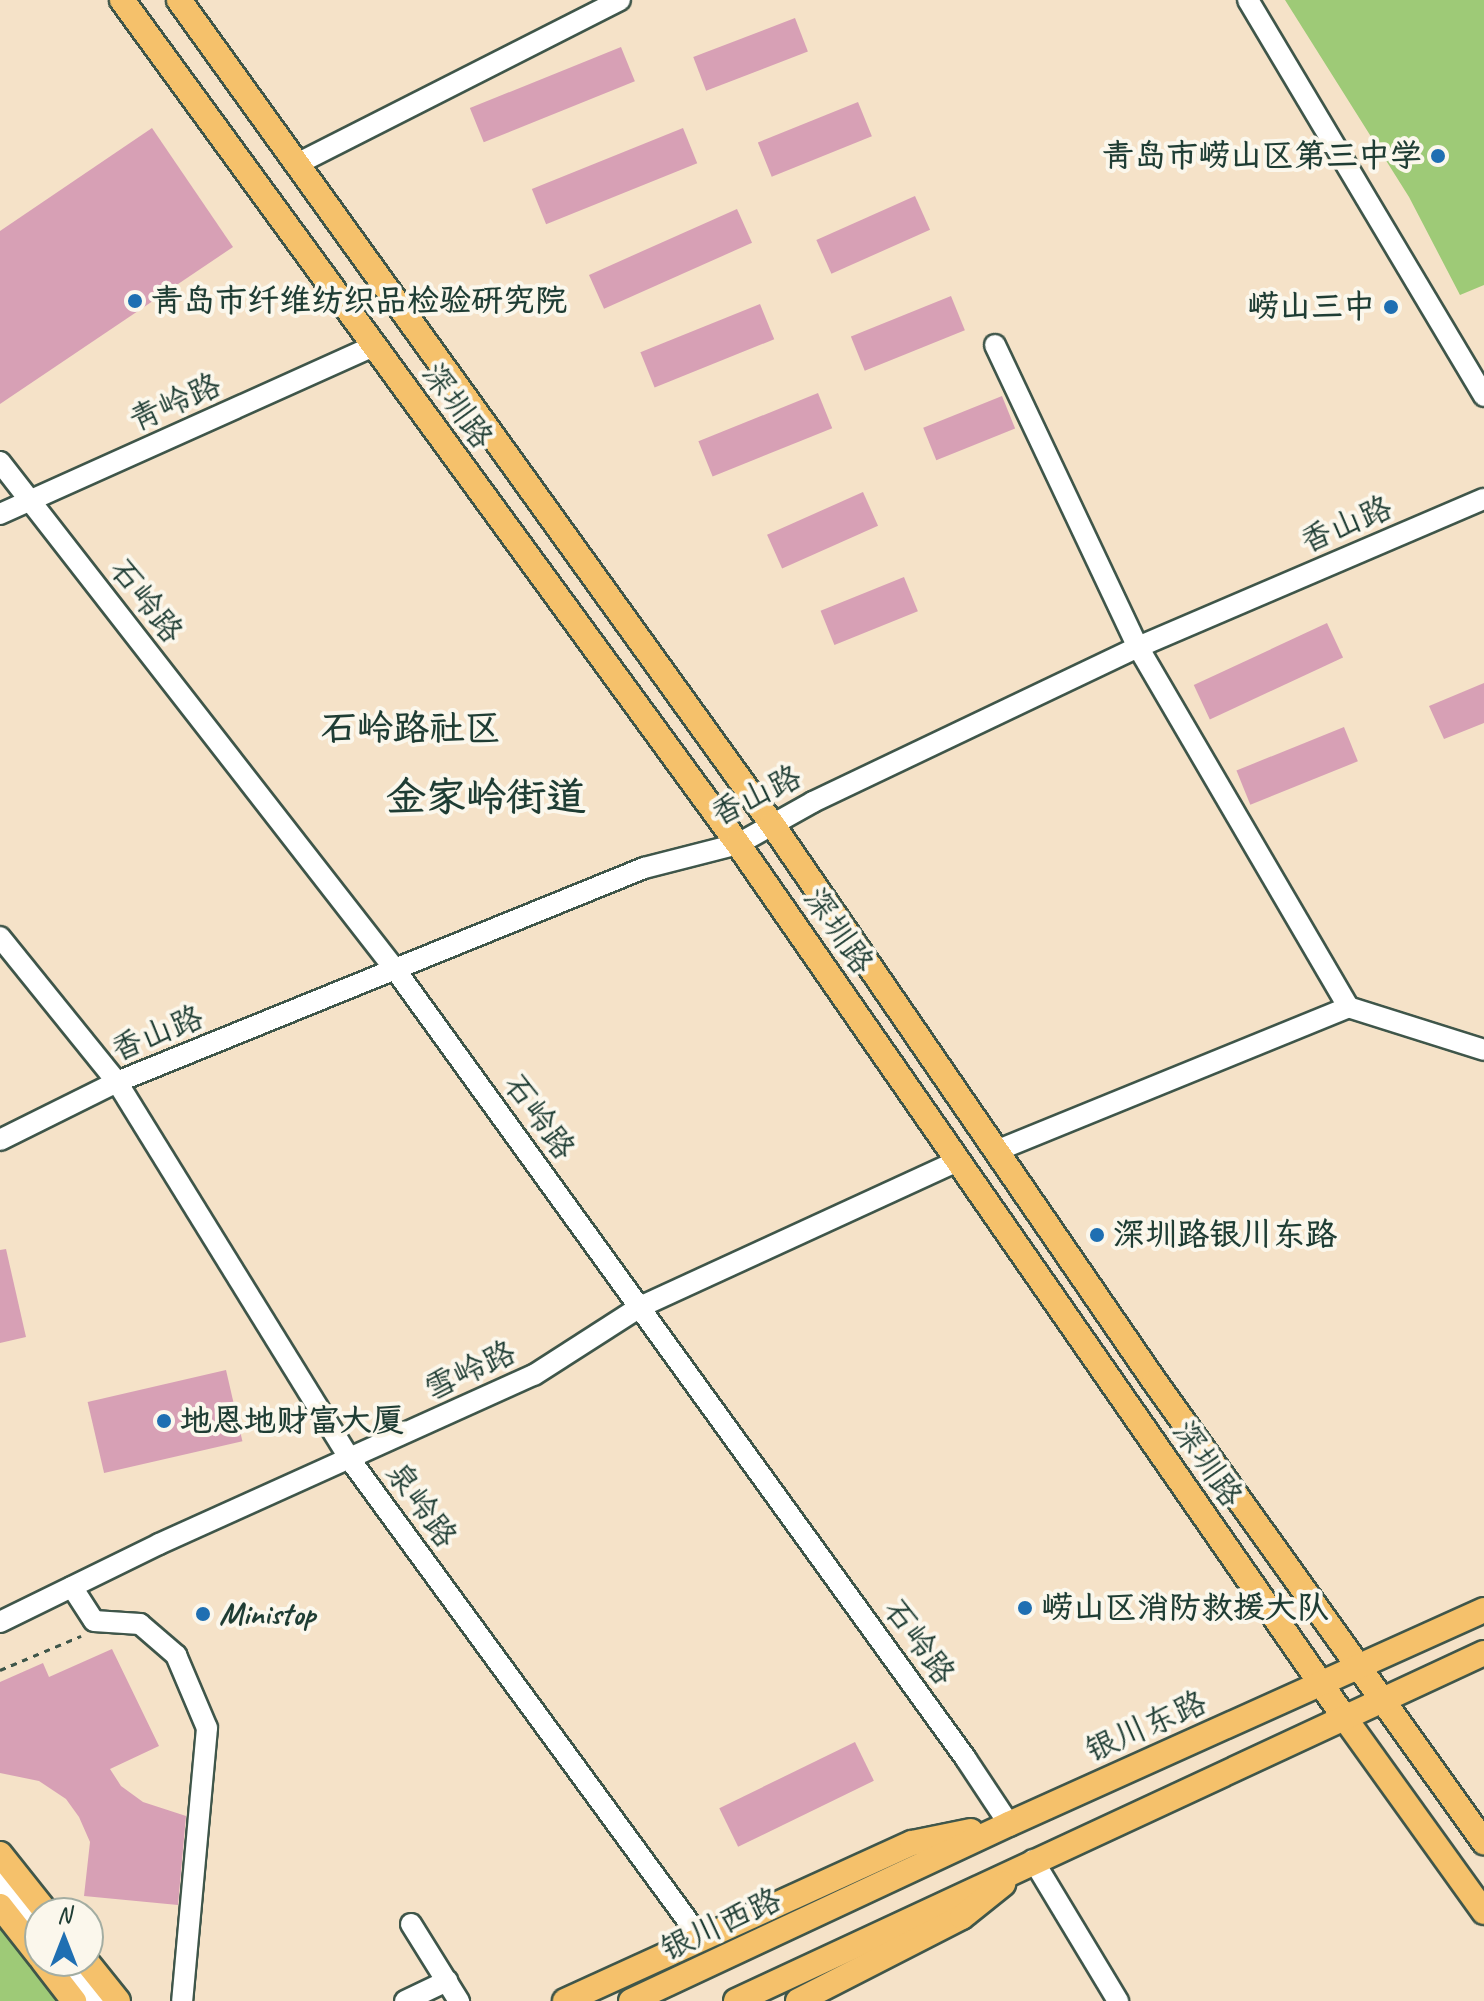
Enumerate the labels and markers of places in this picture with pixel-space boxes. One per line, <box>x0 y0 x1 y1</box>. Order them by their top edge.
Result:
place label: 青岛市崂山区第三中学 <box>1102 137 1422 175</box>
marker: 青岛市崂山区第三中学 <box>1429 147 1447 165</box>
place label: 青岛市纤维纺织品检验研究院 <box>151 282 567 320</box>
place label: 崂山三中 <box>1247 288 1375 326</box>
marker: 青岛市纤维纺织品检验研究院 <box>126 292 144 310</box>
marker: 崂山三中 <box>1382 298 1400 316</box>
place label: 深圳路银川东路 <box>1113 1216 1337 1254</box>
marker: 深圳路银川东路 <box>1088 1226 1106 1244</box>
place label: 地恩地财富大厦 <box>180 1402 404 1440</box>
marker: 地恩地财富大厦 <box>155 1412 173 1430</box>
place label: 崂山区消防救援大队 <box>1041 1589 1329 1627</box>
place label: Ministop <box>219 1595 315 1633</box>
marker: 崂山区消防救援大队 <box>1016 1599 1034 1617</box>
marker: Ministop <box>194 1605 212 1623</box>

